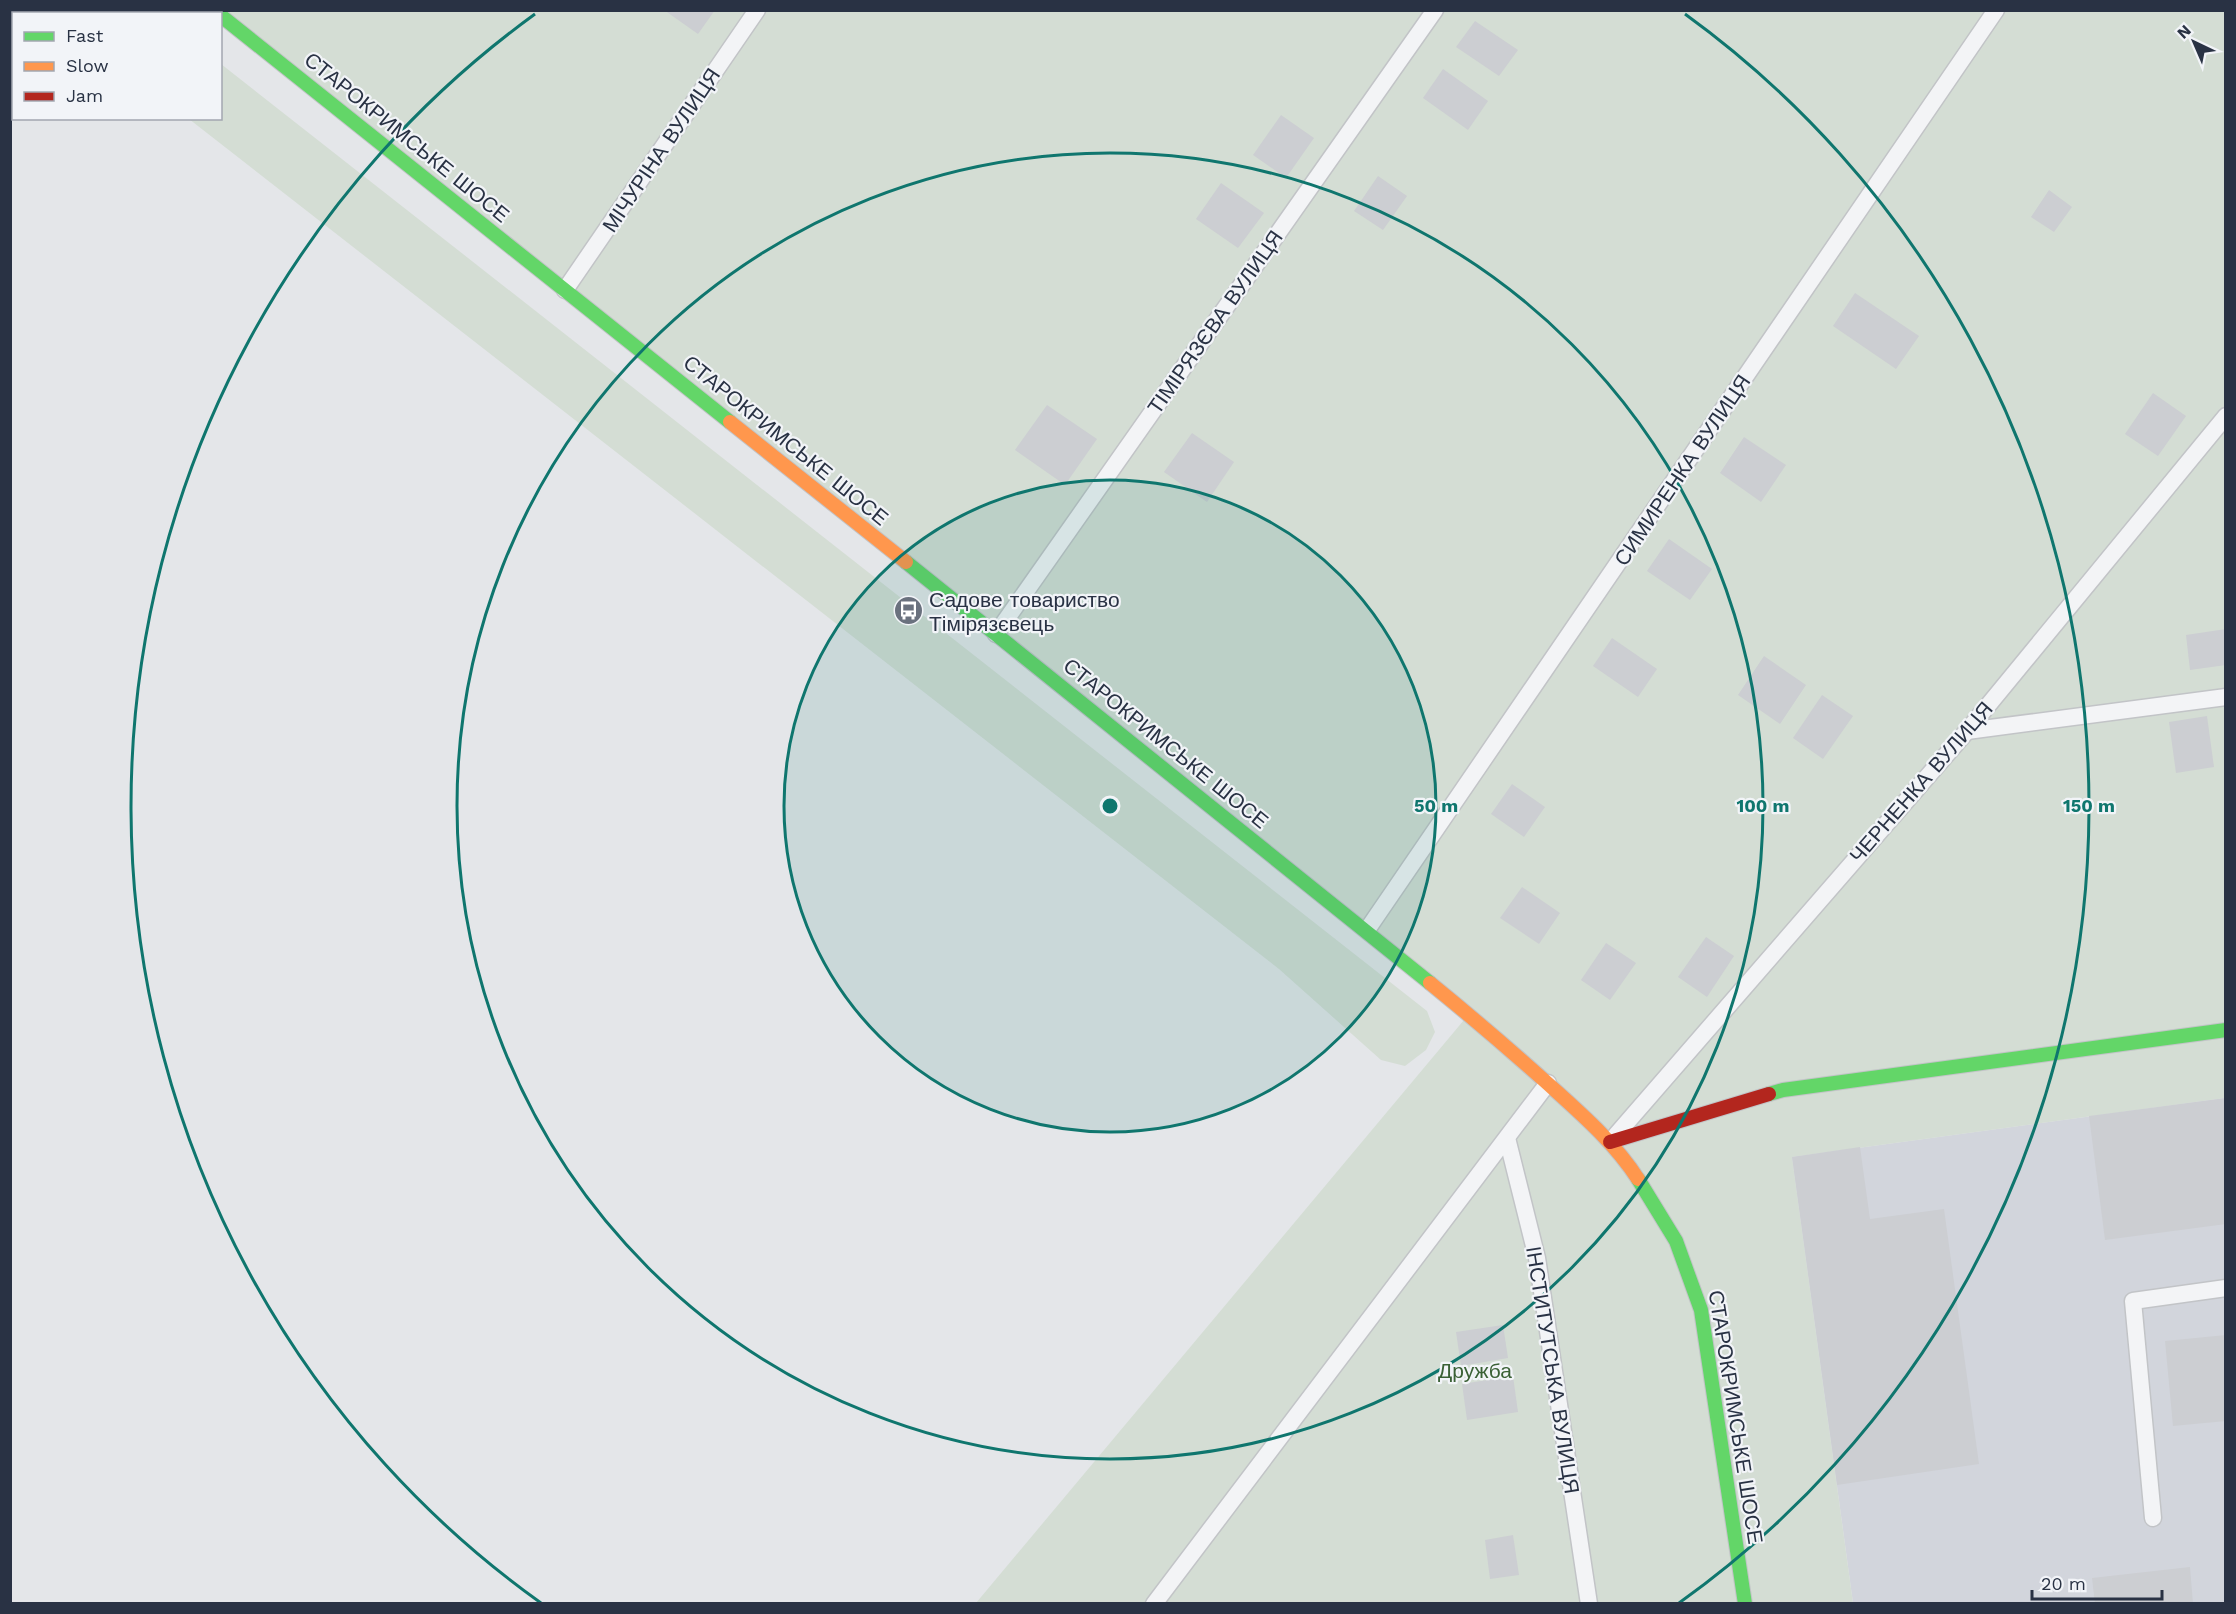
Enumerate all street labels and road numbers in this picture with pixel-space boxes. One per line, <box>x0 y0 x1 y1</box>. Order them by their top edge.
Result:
street label: СТАРОКРИМСЬКЕ ШОСЕ <box>299 47 515 227</box>
street label: МІЧУРІНА ВУЛИЦЯ <box>597 63 725 237</box>
street label: ТІМІРЯЗЄВА ВУЛИЦЯ <box>1142 225 1288 419</box>
street label: СТАРОКРИМСЬКЕ ШОСЕ <box>678 350 894 530</box>
street label: СИМИРЕНКА ВУЛИЦЯ <box>1609 370 1755 570</box>
street label: СТАРОКРИМСЬКЕ ШОСЕ <box>1058 653 1274 833</box>
street label: ЧЕРНЕНКА ВУЛИЦЯ <box>1844 696 1998 868</box>
street label: ІНСТИТУТСЬКА ВУЛИЦЯ <box>1521 1244 1585 1496</box>
street label: СТАРОКРИМСЬКЕ ШОСЕ <box>1704 1288 1768 1546</box>

